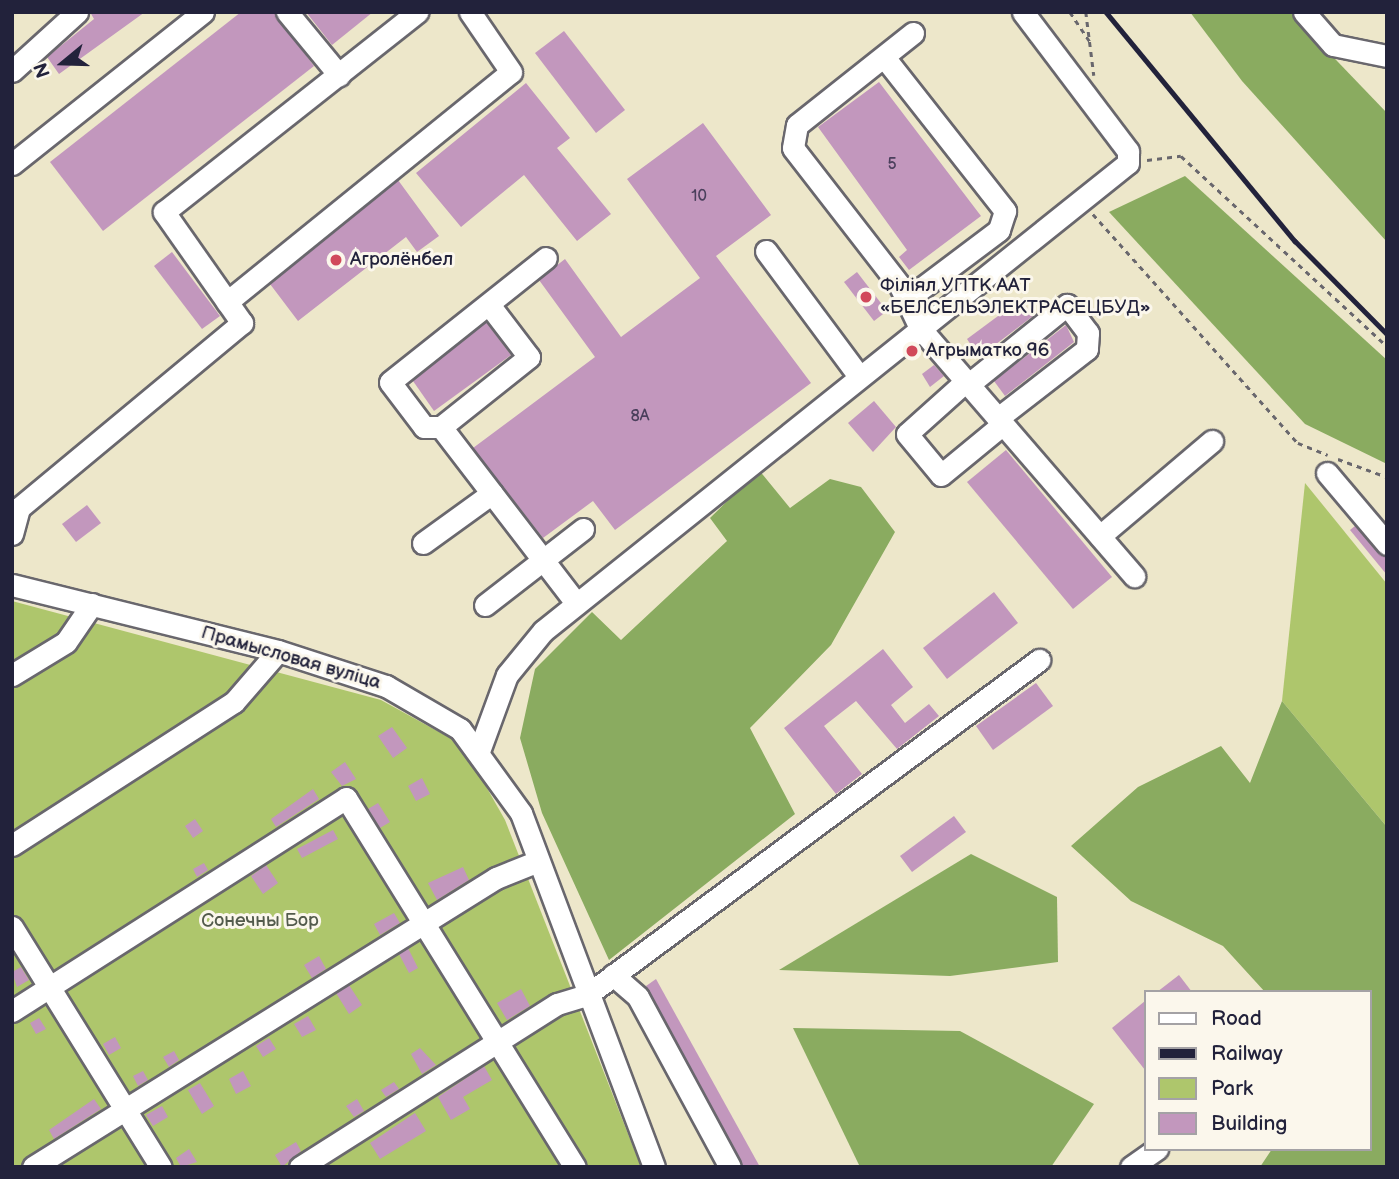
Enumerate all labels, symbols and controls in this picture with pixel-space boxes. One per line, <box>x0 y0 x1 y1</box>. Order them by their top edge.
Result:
north arrow <box>28 28 98 98</box>
text: N <box>29 60 56 80</box>
house number: 5 <box>887 155 897 175</box>
house number: 10 <box>691 187 707 207</box>
place label: Агролёнбел <box>350 249 453 271</box>
marker: Агролёнбел <box>328 252 344 268</box>
place label: Філіял УПТК ААТ «БЕЛСЕЛЬЭЛЕКТРАСЕЦБУД» <box>880 275 1151 319</box>
marker: Філіял УПТК ААТ «БЕЛСЕЛЬЭЛЕКТРАСЕЦБУД» <box>858 289 874 305</box>
place label: Агрыматко 96 <box>926 340 1049 362</box>
marker: Агрыматко 96 <box>904 343 920 359</box>
house number: 8А <box>630 407 650 427</box>
street label: Прамысловая вуліца <box>199 621 383 695</box>
park label: Сонечны Бор <box>201 910 319 932</box>
legend <box>1144 990 1371 1151</box>
text: Road <box>1211 1006 1262 1031</box>
text: Railway <box>1211 1041 1283 1066</box>
text: Park <box>1211 1076 1253 1101</box>
text: Building <box>1211 1111 1287 1136</box>

